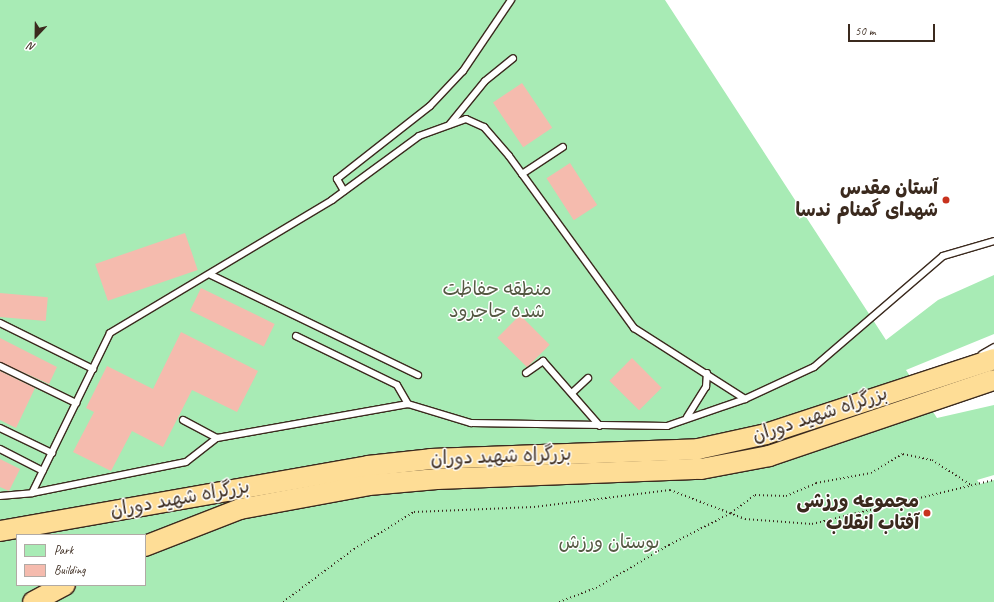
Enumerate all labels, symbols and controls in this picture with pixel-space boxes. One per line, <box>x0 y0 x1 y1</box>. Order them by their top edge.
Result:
north arrow <box>16 16 56 56</box>
scale bar <box>850 16 937 42</box>
text: 50 m <box>855 23 875 39</box>
text: N <box>26 39 37 55</box>
place label: آستان مقدس شهدای گمنام ندسا <box>795 178 938 222</box>
marker: آستان مقدس شهدای گمنام ندسا <box>941 195 951 205</box>
park label: منطقه حفاظت شده جاجرود <box>442 279 552 323</box>
street label: بزرگراه شهید دوران <box>749 382 891 448</box>
street label: بزرگراه شهید دوران <box>430 443 572 471</box>
street label: بزرگراه شهید دوران <box>109 476 251 522</box>
place label: مجموعه ورزشی آفتاب انقلاب <box>796 491 919 535</box>
marker: مجموعه ورزشی آفتاب انقلاب <box>922 508 932 518</box>
park label: بوستان ورزش <box>558 532 660 554</box>
legend <box>16 534 146 586</box>
text: Park <box>54 542 73 558</box>
text: Building <box>54 562 86 578</box>

